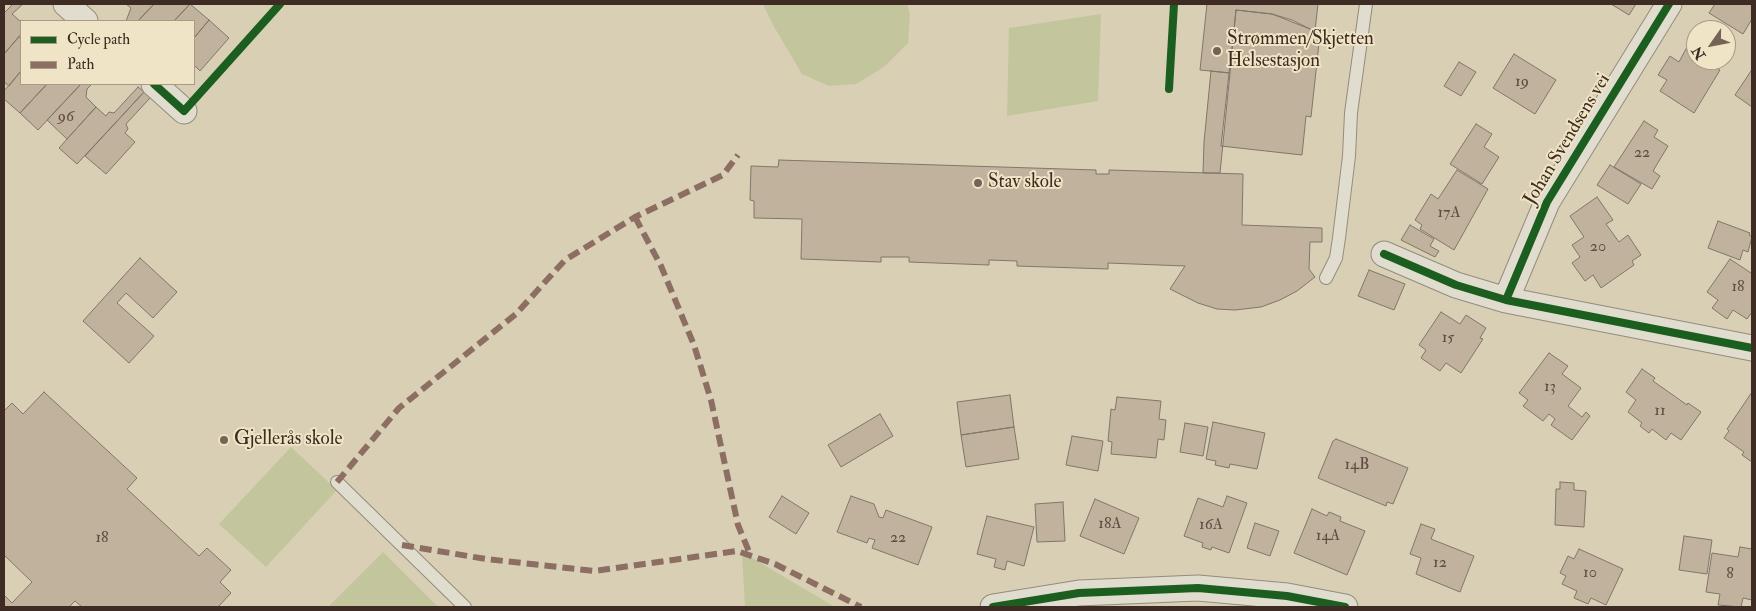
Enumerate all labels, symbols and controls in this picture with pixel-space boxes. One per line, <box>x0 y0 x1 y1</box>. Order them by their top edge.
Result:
legend <box>20 20 195 85</box>
north arrow <box>1686 20 1736 70</box>
place label: Strømmen/Skjetten Helsestasjon <box>1227 29 1374 73</box>
text: Cycle path <box>67 30 130 49</box>
text: N <box>1688 43 1709 63</box>
marker: Strømmen/Skjetten Helsestasjon <box>1211 45 1223 57</box>
text: Path <box>67 55 94 74</box>
street label: Johan Svendsens vei <box>1520 70 1616 210</box>
house number: 19 <box>1515 73 1529 93</box>
house number: 96 <box>58 108 74 128</box>
house number: 22 <box>1634 144 1650 164</box>
place label: Stav skole <box>988 172 1061 194</box>
marker: Stav skole <box>972 177 984 189</box>
house number: 17A <box>1437 204 1461 224</box>
house number: 20 <box>1590 238 1606 258</box>
house number: 18 <box>1731 278 1745 298</box>
house number: 15 <box>1442 329 1454 349</box>
house number: 13 <box>1544 378 1556 398</box>
house number: 11 <box>1654 402 1666 422</box>
place label: Gjellerås skole <box>234 429 342 451</box>
marker: Gjellerås skole <box>218 434 230 446</box>
house number: 14B <box>1345 456 1369 476</box>
house number: 18A <box>1098 515 1122 535</box>
house number: 16A <box>1199 516 1223 536</box>
house number: 14A <box>1316 527 1340 547</box>
house number: 18 <box>95 529 109 549</box>
house number: 22 <box>890 529 906 549</box>
house number: 12 <box>1433 554 1447 574</box>
house number: 10 <box>1583 564 1597 584</box>
house number: 8 <box>1726 565 1734 585</box>

